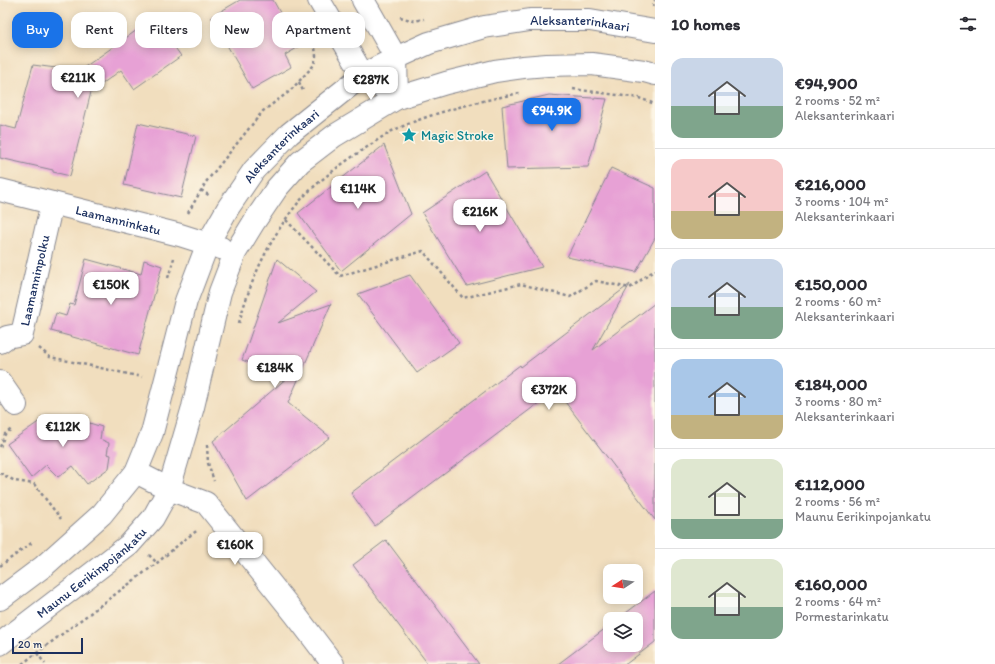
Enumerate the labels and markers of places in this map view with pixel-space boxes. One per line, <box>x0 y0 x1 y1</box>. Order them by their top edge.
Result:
pin: €211K <box>50 65 106 99</box>
pin: €287K <box>343 67 399 101</box>
pin: €94.9K <box>519 98 585 132</box>
place icon: Magic Stroke <box>400 126 418 144</box>
place label: Magic Stroke <box>421 128 494 143</box>
pin: €114K <box>330 176 386 210</box>
pin: €216K <box>452 199 508 233</box>
pin: €150K <box>83 272 139 306</box>
pin: €184K <box>247 355 303 389</box>
pin: €372K <box>521 377 577 411</box>
pin: €112K <box>35 414 91 448</box>
pin: €160K <box>207 532 263 566</box>

